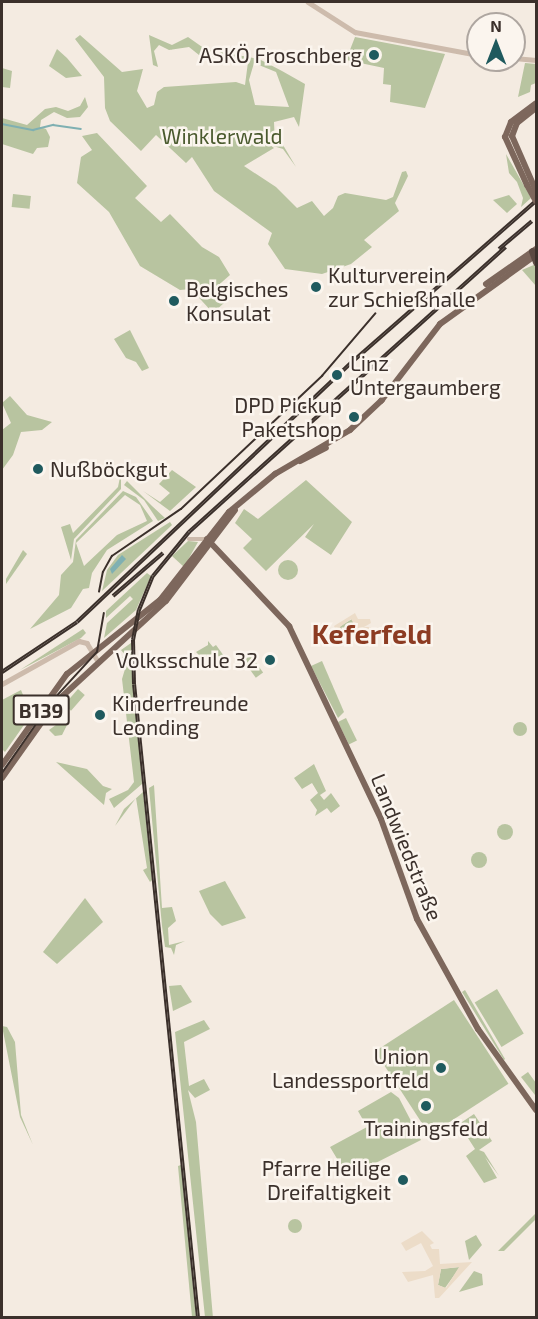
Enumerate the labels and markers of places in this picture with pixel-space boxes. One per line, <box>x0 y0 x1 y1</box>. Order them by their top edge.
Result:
place label: ASKÖ Froschberg <box>199 42 362 68</box>
marker: ASKÖ Froschberg <box>367 48 381 62</box>
place label: Kulturverein zur Schießhalle <box>328 262 476 312</box>
place label: Belgisches Konsulat <box>186 276 289 326</box>
marker: Kulturverein zur Schießhalle <box>309 280 323 294</box>
marker: Belgisches Konsulat <box>167 294 181 308</box>
place label: Linz Untergaumberg <box>350 350 501 400</box>
marker: Linz Untergaumberg <box>328 366 346 384</box>
place label: DPD Pickup Paketshop <box>234 392 342 442</box>
marker: DPD Pickup Paketshop <box>347 410 361 424</box>
place label: Nußböckgut <box>50 456 167 482</box>
marker: Nußböckgut <box>31 462 45 476</box>
place label: Volksschule 32 <box>116 647 258 673</box>
marker: Volksschule 32 <box>263 653 277 667</box>
place label: Kinderfreunde Leonding <box>112 690 248 740</box>
marker: Kinderfreunde Leonding <box>93 708 107 722</box>
place label: Union Landessportfeld <box>272 1043 429 1093</box>
marker: Union Landessportfeld <box>434 1061 448 1075</box>
marker: Trainingsfeld <box>419 1099 433 1113</box>
place label: Trainingsfeld <box>364 1115 488 1141</box>
place label: Pfarre Heilige Dreifaltigkeit <box>262 1155 391 1205</box>
marker: Pfarre Heilige Dreifaltigkeit <box>396 1173 410 1187</box>

